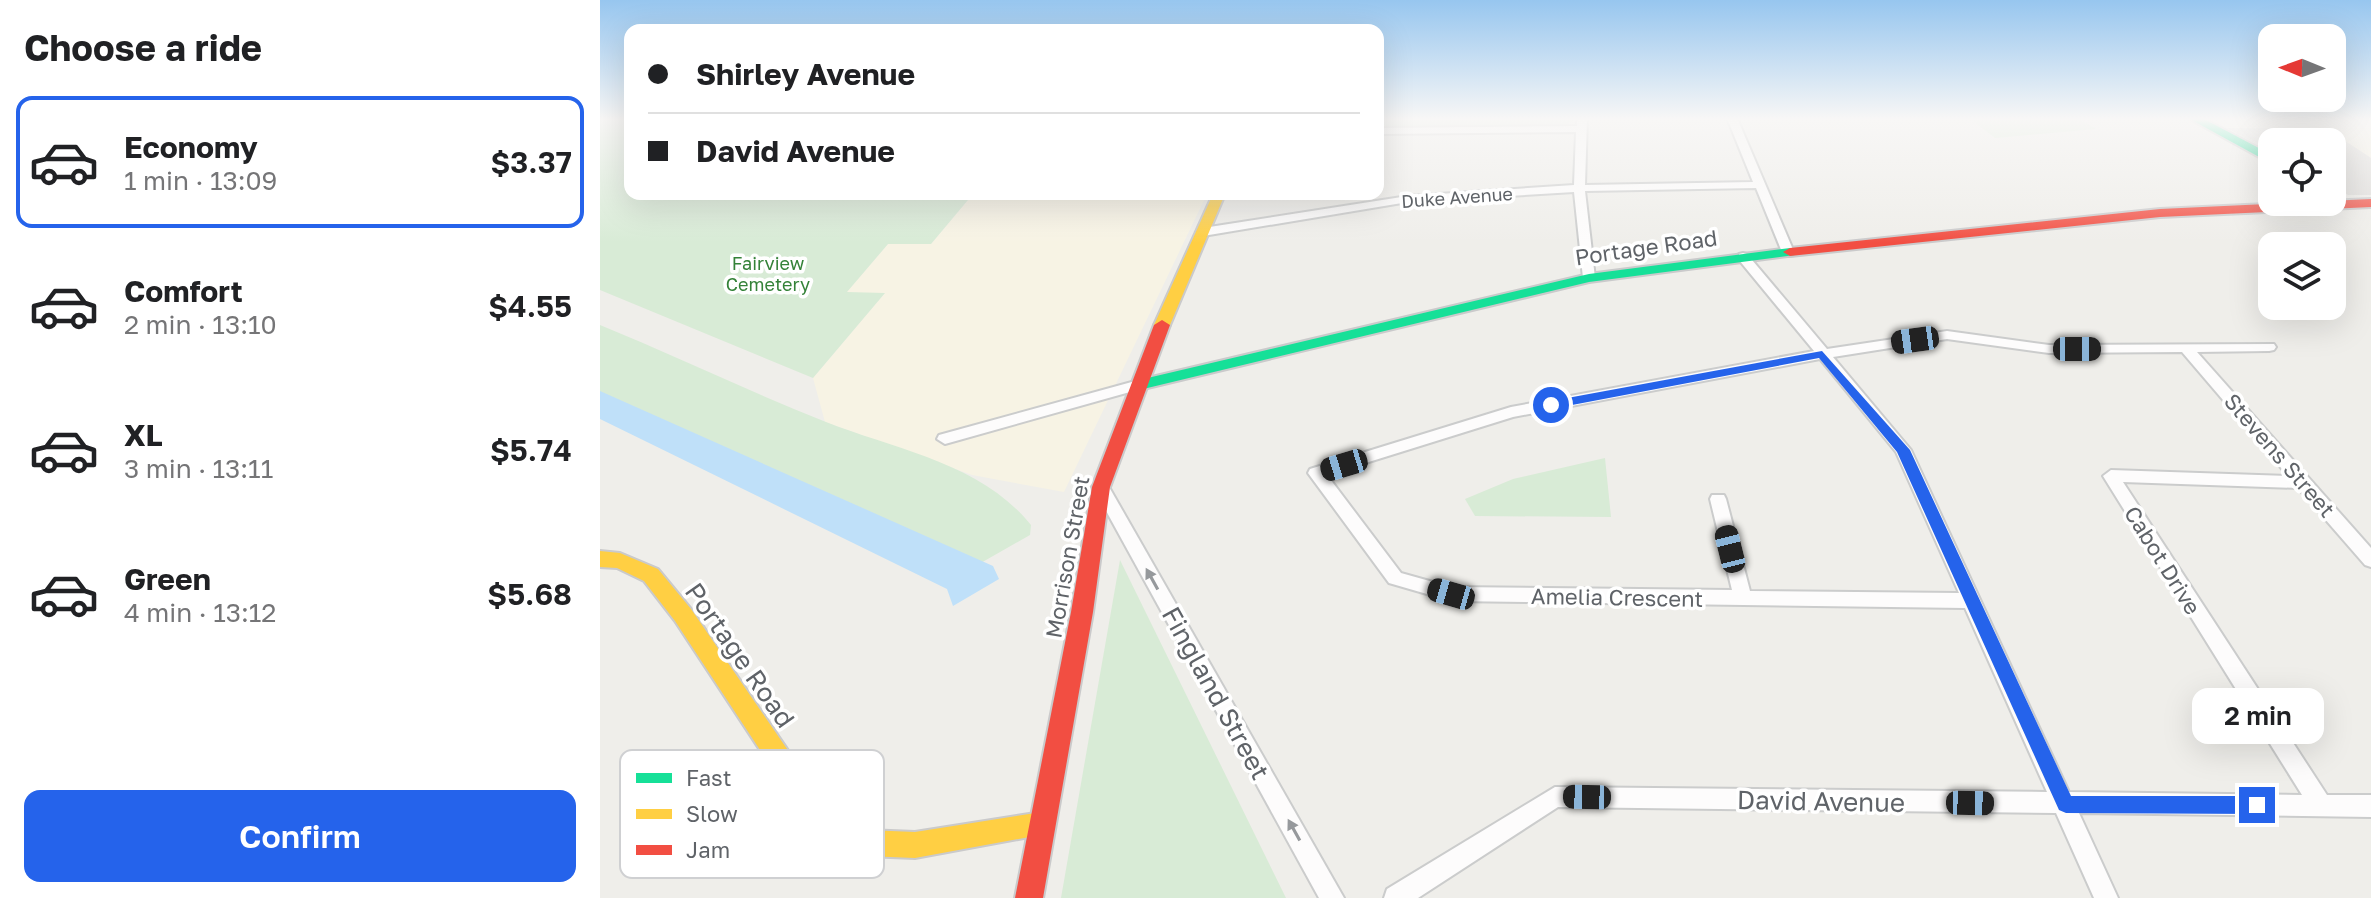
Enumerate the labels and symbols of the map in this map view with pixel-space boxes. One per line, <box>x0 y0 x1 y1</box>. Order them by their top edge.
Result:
north arrow <box>2258 24 2346 112</box>
street label: Duke Avenue <box>1400 182 1514 212</box>
street label: Portage Road <box>1573 224 1719 270</box>
park label: Fairview Cemetery <box>726 252 810 295</box>
car <box>1890 325 1940 355</box>
car <box>2053 337 2101 361</box>
route start <box>1533 387 1569 423</box>
street label: Stevens Street <box>2219 388 2341 522</box>
car <box>1318 447 1370 483</box>
street label: Morrison Street <box>1039 474 1095 640</box>
street label: Cabot Drive <box>2119 501 2207 619</box>
car <box>1713 523 1747 575</box>
one-way arrow <box>1146 568 1160 590</box>
car <box>1425 576 1477 612</box>
street label: Portage Road <box>679 577 801 733</box>
street label: Amelia Crescent <box>1531 582 1703 612</box>
street label: Fingland Street <box>1156 601 1276 785</box>
callout: 2 min <box>2191 689 2323 745</box>
legend <box>620 750 884 878</box>
text: Fast <box>686 764 732 791</box>
street label: David Avenue <box>1737 784 1905 818</box>
car <box>1563 785 1611 809</box>
route end <box>2239 787 2275 823</box>
car <box>1946 791 1994 815</box>
text: Slow <box>686 800 738 827</box>
one-way arrow <box>1287 819 1301 841</box>
text: Jam <box>686 836 730 863</box>

